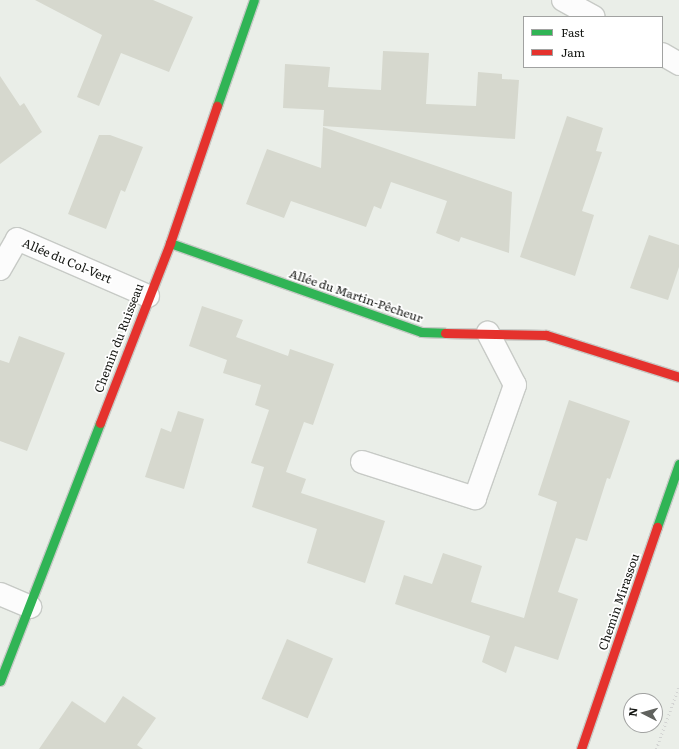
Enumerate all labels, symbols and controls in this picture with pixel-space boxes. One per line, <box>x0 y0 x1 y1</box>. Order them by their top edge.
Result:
legend <box>523 16 663 68</box>
text: Fast <box>561 23 584 41</box>
text: Jam <box>561 43 585 61</box>
street label: Allée du Col-Vert <box>20 236 114 286</box>
street label: Allée du Martin-Pêcheur <box>287 266 425 326</box>
street label: Chemin du Ruisseau <box>91 281 147 395</box>
street label: Chemin Mirassou <box>596 552 642 652</box>
north arrow <box>623 693 663 733</box>
text: N <box>624 706 640 717</box>

